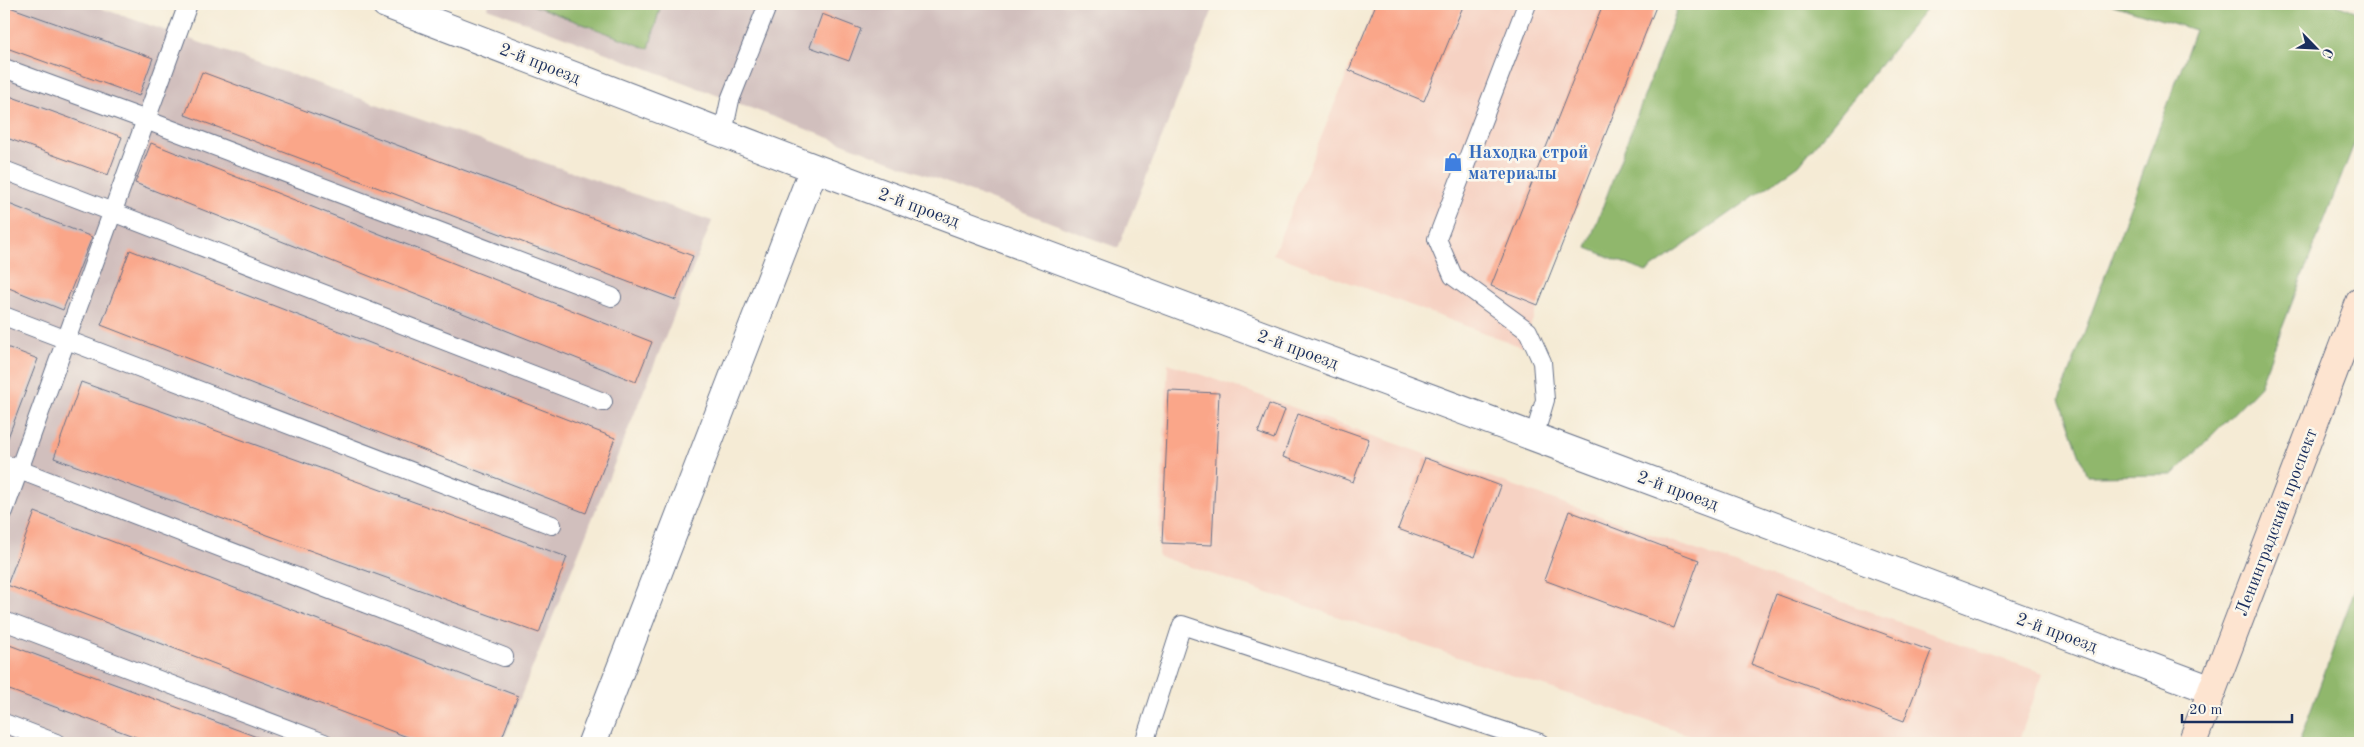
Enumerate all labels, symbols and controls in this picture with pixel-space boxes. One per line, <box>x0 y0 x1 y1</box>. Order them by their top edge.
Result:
north arrow <box>2292 22 2342 72</box>
street label: 2-й проезд <box>497 40 583 88</box>
text: С <box>2319 46 2335 60</box>
place label: Находка строй материалы <box>1468 144 1588 183</box>
shop icon: Находка строй материалы <box>1442 151 1464 173</box>
street label: 2-й проезд <box>876 185 962 231</box>
street label: 2-й проезд <box>1255 327 1341 373</box>
street label: Ленинградский проспект <box>2233 426 2321 619</box>
street label: 2-й проезд <box>1635 468 1721 514</box>
street label: 2-й проезд <box>2014 610 2100 656</box>
scale bar <box>2182 692 2292 724</box>
text: 20 m <box>2189 703 2223 718</box>

